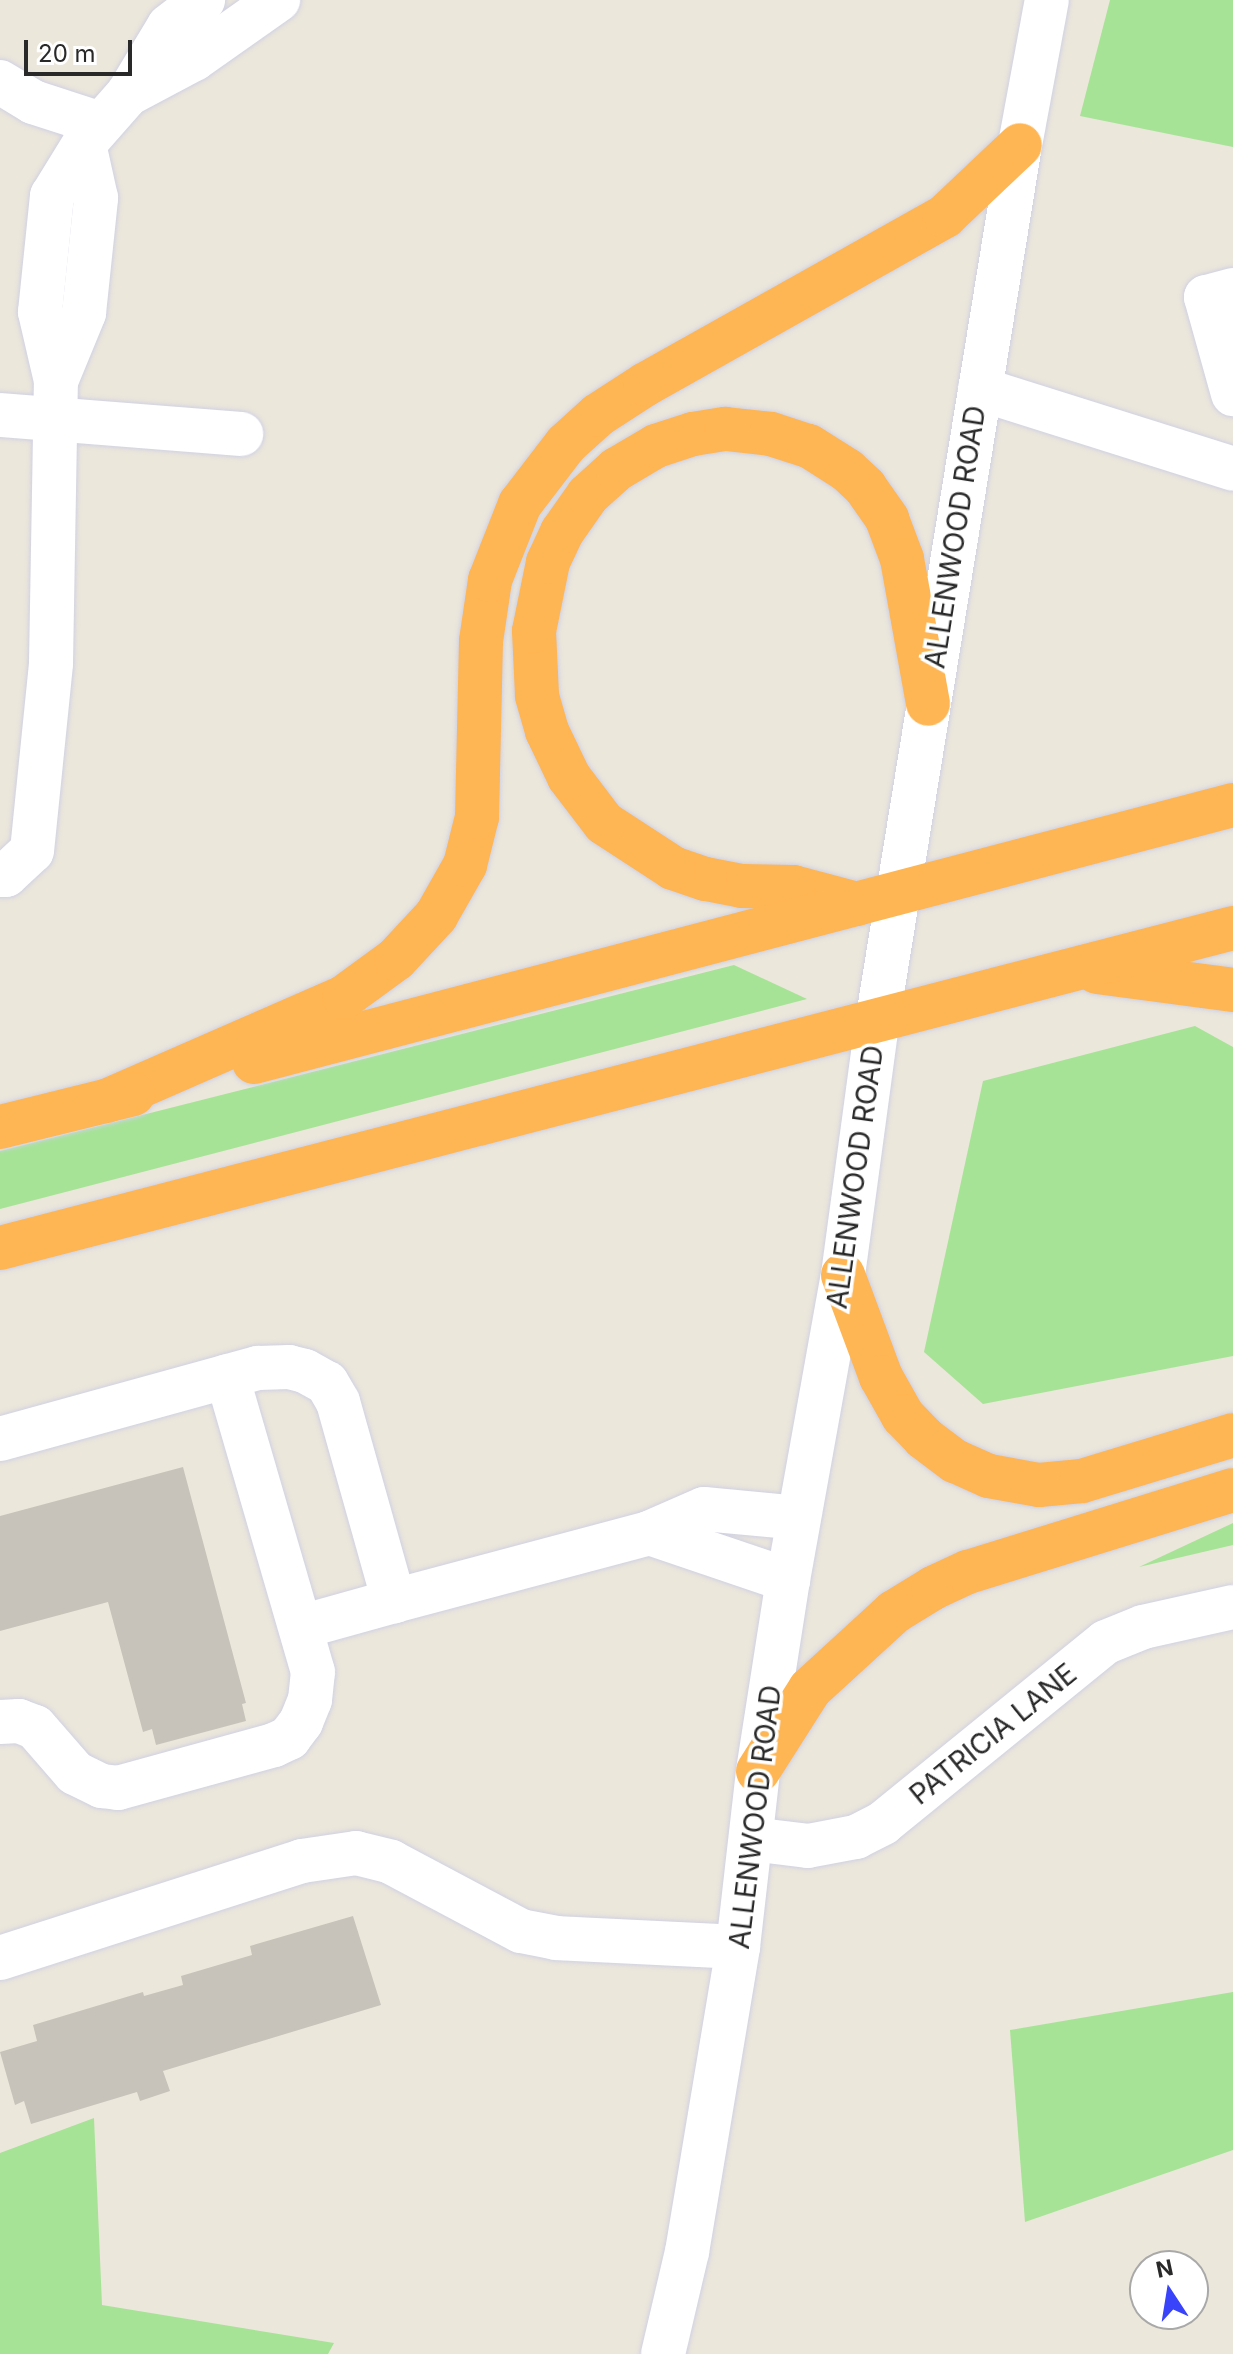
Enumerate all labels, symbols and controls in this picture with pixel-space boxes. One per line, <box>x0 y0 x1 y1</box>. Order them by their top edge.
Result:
scale bar <box>28 24 136 74</box>
text: 20 m <box>38 39 96 68</box>
street label: ALLENWOOD ROAD <box>918 403 992 671</box>
street label: ALLENWOOD ROAD <box>820 1043 890 1311</box>
street label: PATRICIA LANE <box>903 1657 1083 1811</box>
street label: ALLENWOOD ROAD <box>722 1683 788 1951</box>
north arrow <box>1129 2250 1209 2330</box>
text: N <box>1154 2254 1175 2283</box>

